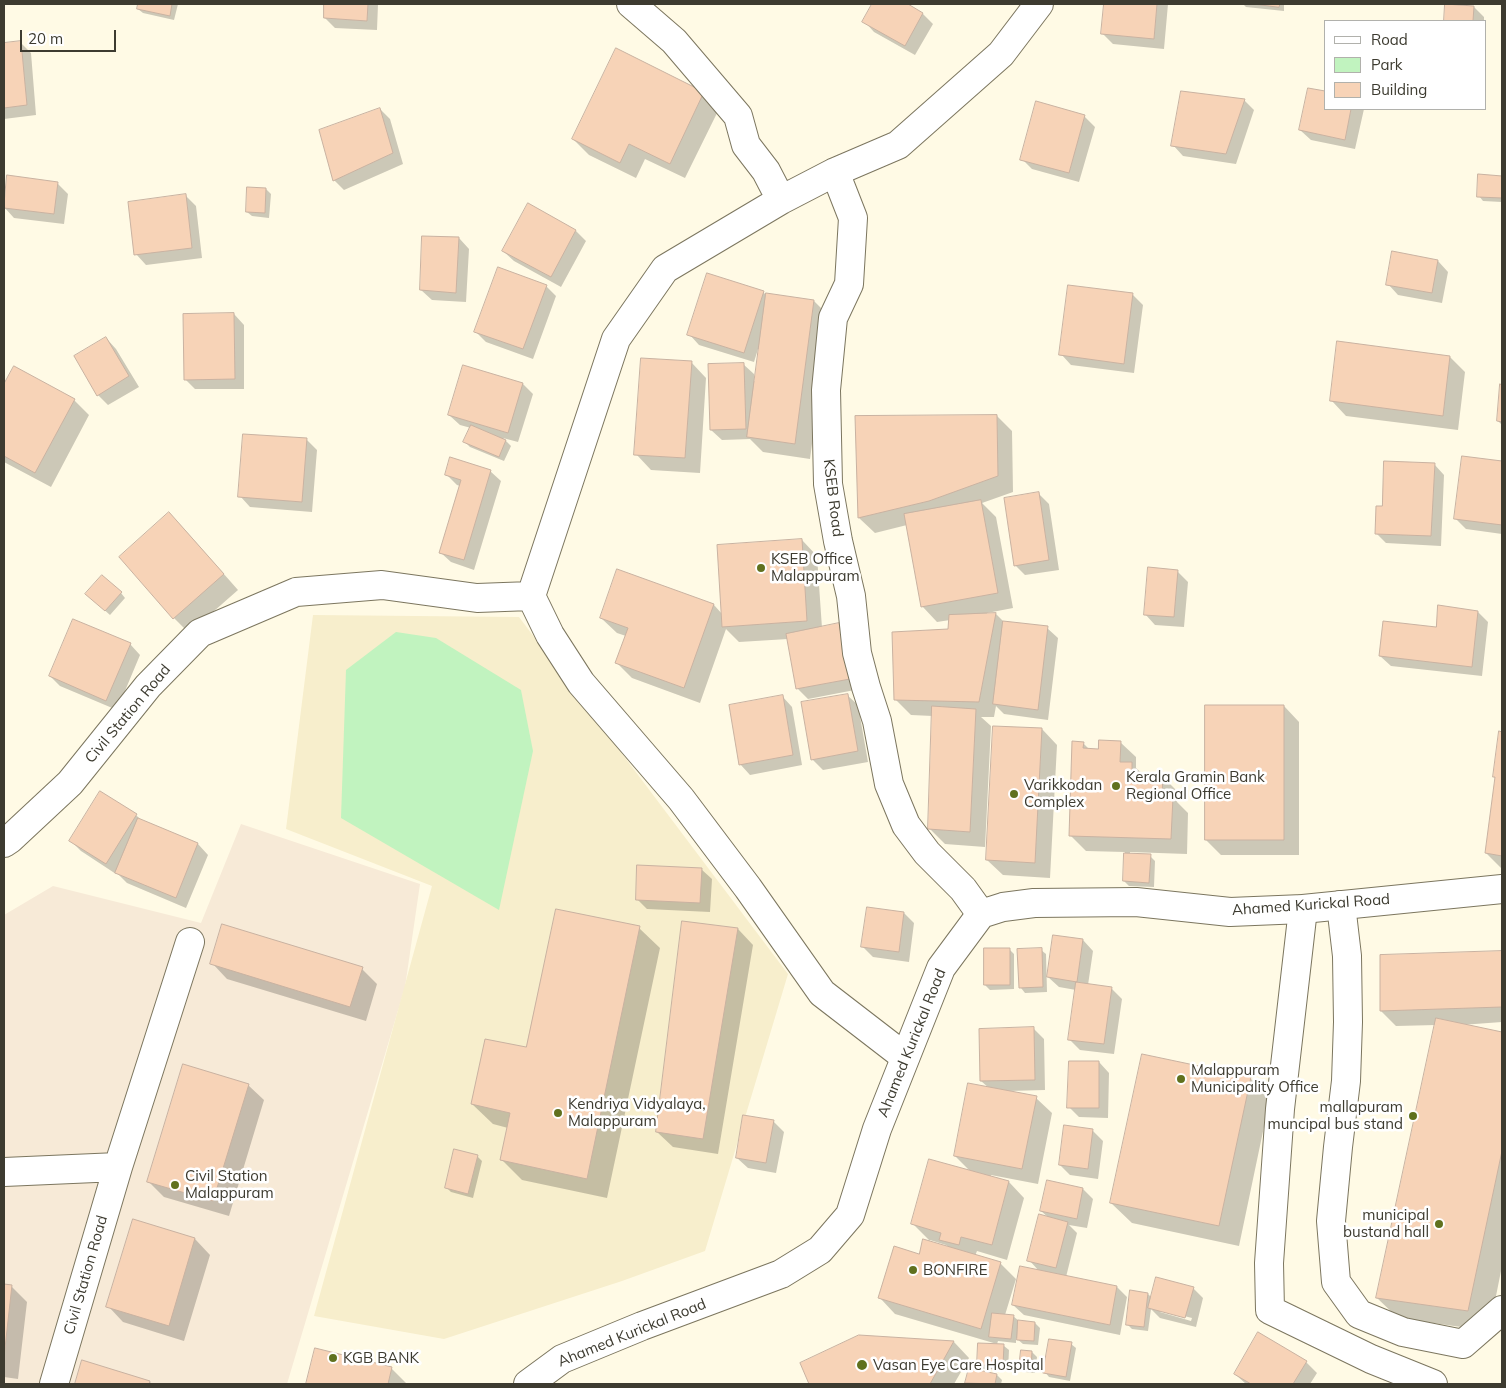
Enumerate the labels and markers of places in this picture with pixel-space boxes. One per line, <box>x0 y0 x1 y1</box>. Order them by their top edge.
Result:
place label: KSEB Office Malappuram <box>771 550 860 585</box>
marker: KSEB Office Malappuram <box>755 562 767 574</box>
place label: Kerala Gramin Bank Regional Office <box>1126 768 1265 803</box>
place label: Varikkodan Complex <box>1024 776 1102 811</box>
marker: Kerala Gramin Bank Regional Office <box>1110 780 1122 792</box>
marker: Varikkodan Complex <box>1008 788 1020 800</box>
place label: Malappuram Municipality Office <box>1191 1061 1319 1096</box>
marker: Malappuram Municipality Office <box>1175 1073 1187 1085</box>
place label: Kendriya Vidyalaya, Malappuram <box>568 1095 706 1130</box>
place label: mallapuram muncipal bus stand <box>1267 1098 1403 1133</box>
marker: Kendriya Vidyalaya, Malappuram <box>552 1107 564 1119</box>
marker: mallapuram muncipal bus stand <box>1407 1110 1419 1122</box>
place label: Civil Station Malappuram <box>185 1167 274 1202</box>
marker: Civil Station Malappuram <box>169 1179 181 1191</box>
place label: municipal bustand hall <box>1343 1206 1429 1241</box>
marker: municipal bustand hall <box>1433 1218 1445 1230</box>
place label: BONFIRE <box>923 1261 987 1279</box>
marker: BONFIRE <box>907 1264 919 1276</box>
place label: KGB BANK <box>343 1349 419 1367</box>
marker: KGB BANK <box>327 1352 339 1364</box>
place label: Vasan Eye Care Hospital <box>873 1356 1044 1374</box>
marker: Vasan Eye Care Hospital <box>855 1358 869 1372</box>

